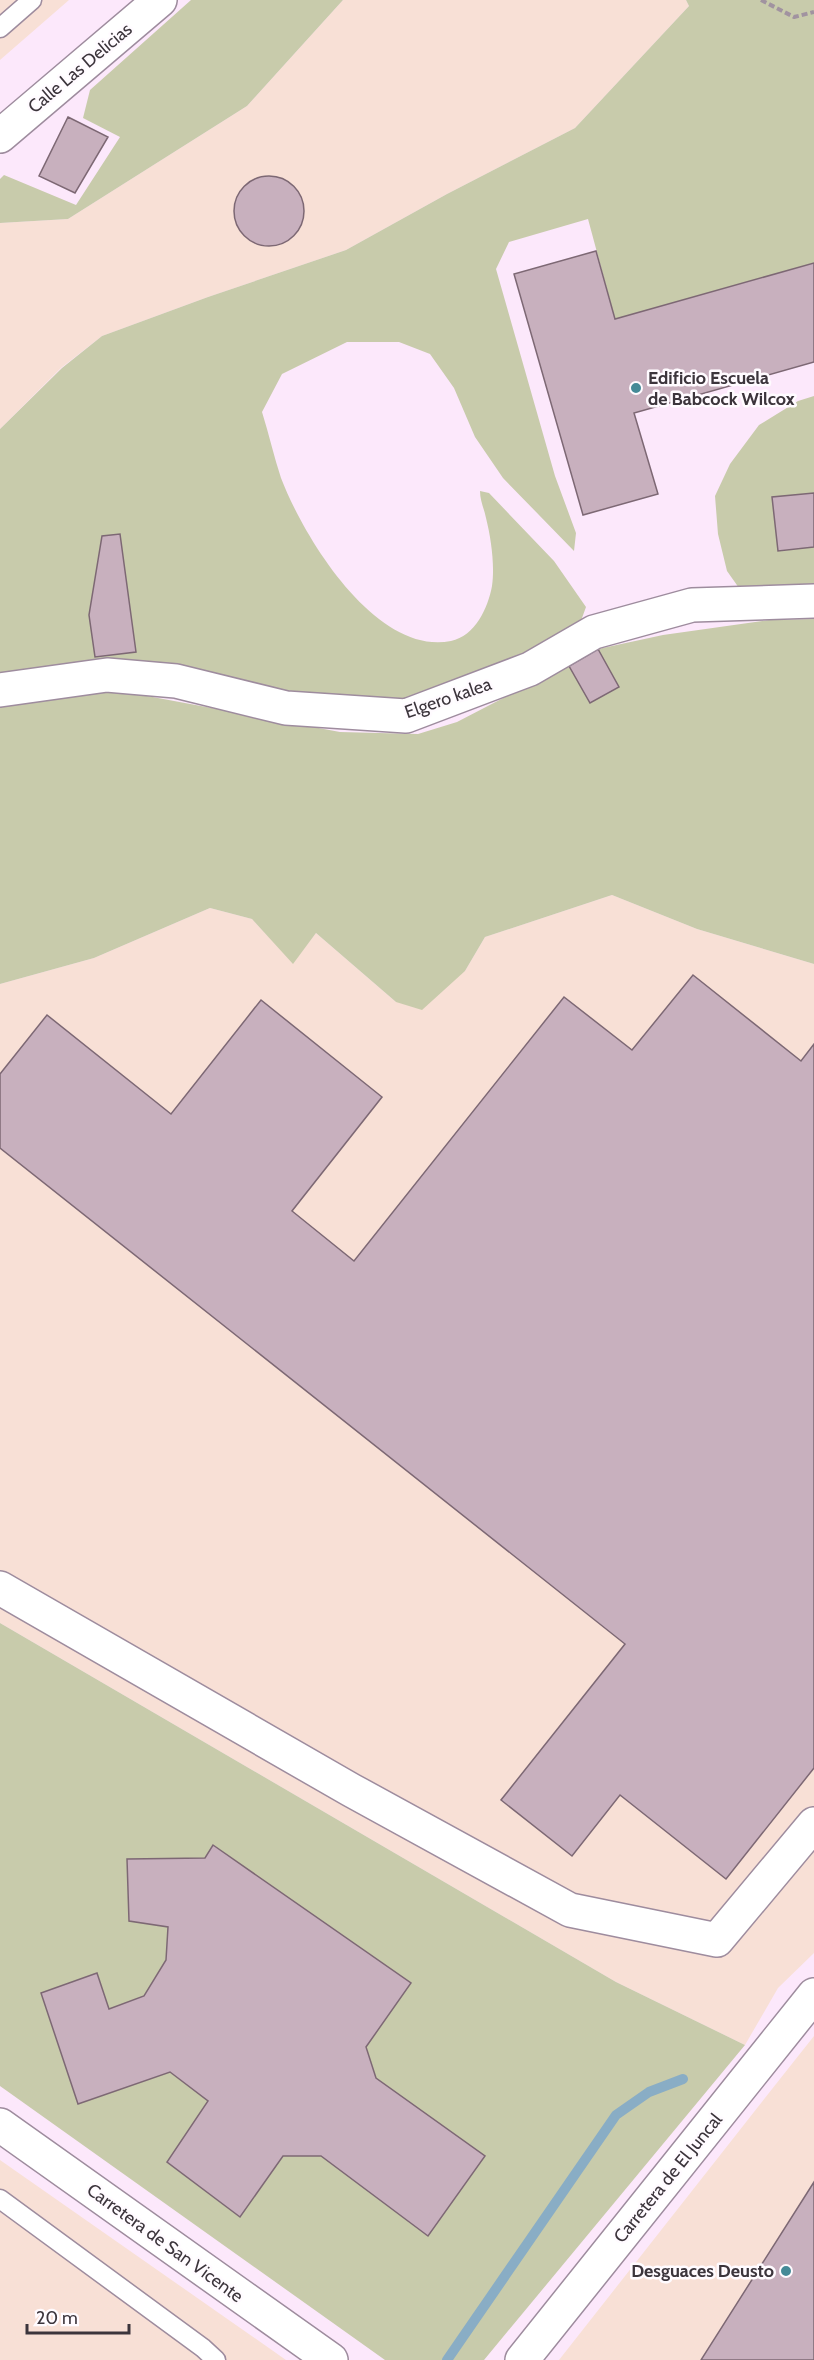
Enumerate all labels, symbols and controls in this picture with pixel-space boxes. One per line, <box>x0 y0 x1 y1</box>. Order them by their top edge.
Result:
street label: Calle Las Delicias <box>24 18 136 118</box>
place label: Edificio Escuela de Babcock Wilcox <box>648 367 795 410</box>
marker: Edificio Escuela de Babcock Wilcox <box>629 381 643 395</box>
street label: Elgero kalea <box>402 673 495 723</box>
street label: Carretera de El Juncal <box>609 2108 727 2247</box>
street label: Carretera de San Vicente <box>82 2179 248 2307</box>
place label: Desguaces Deusto <box>631 2260 774 2282</box>
marker: Desguaces Deusto <box>779 2264 793 2278</box>
scale bar <box>27 2297 129 2335</box>
text: 20 m <box>36 2307 78 2329</box>

